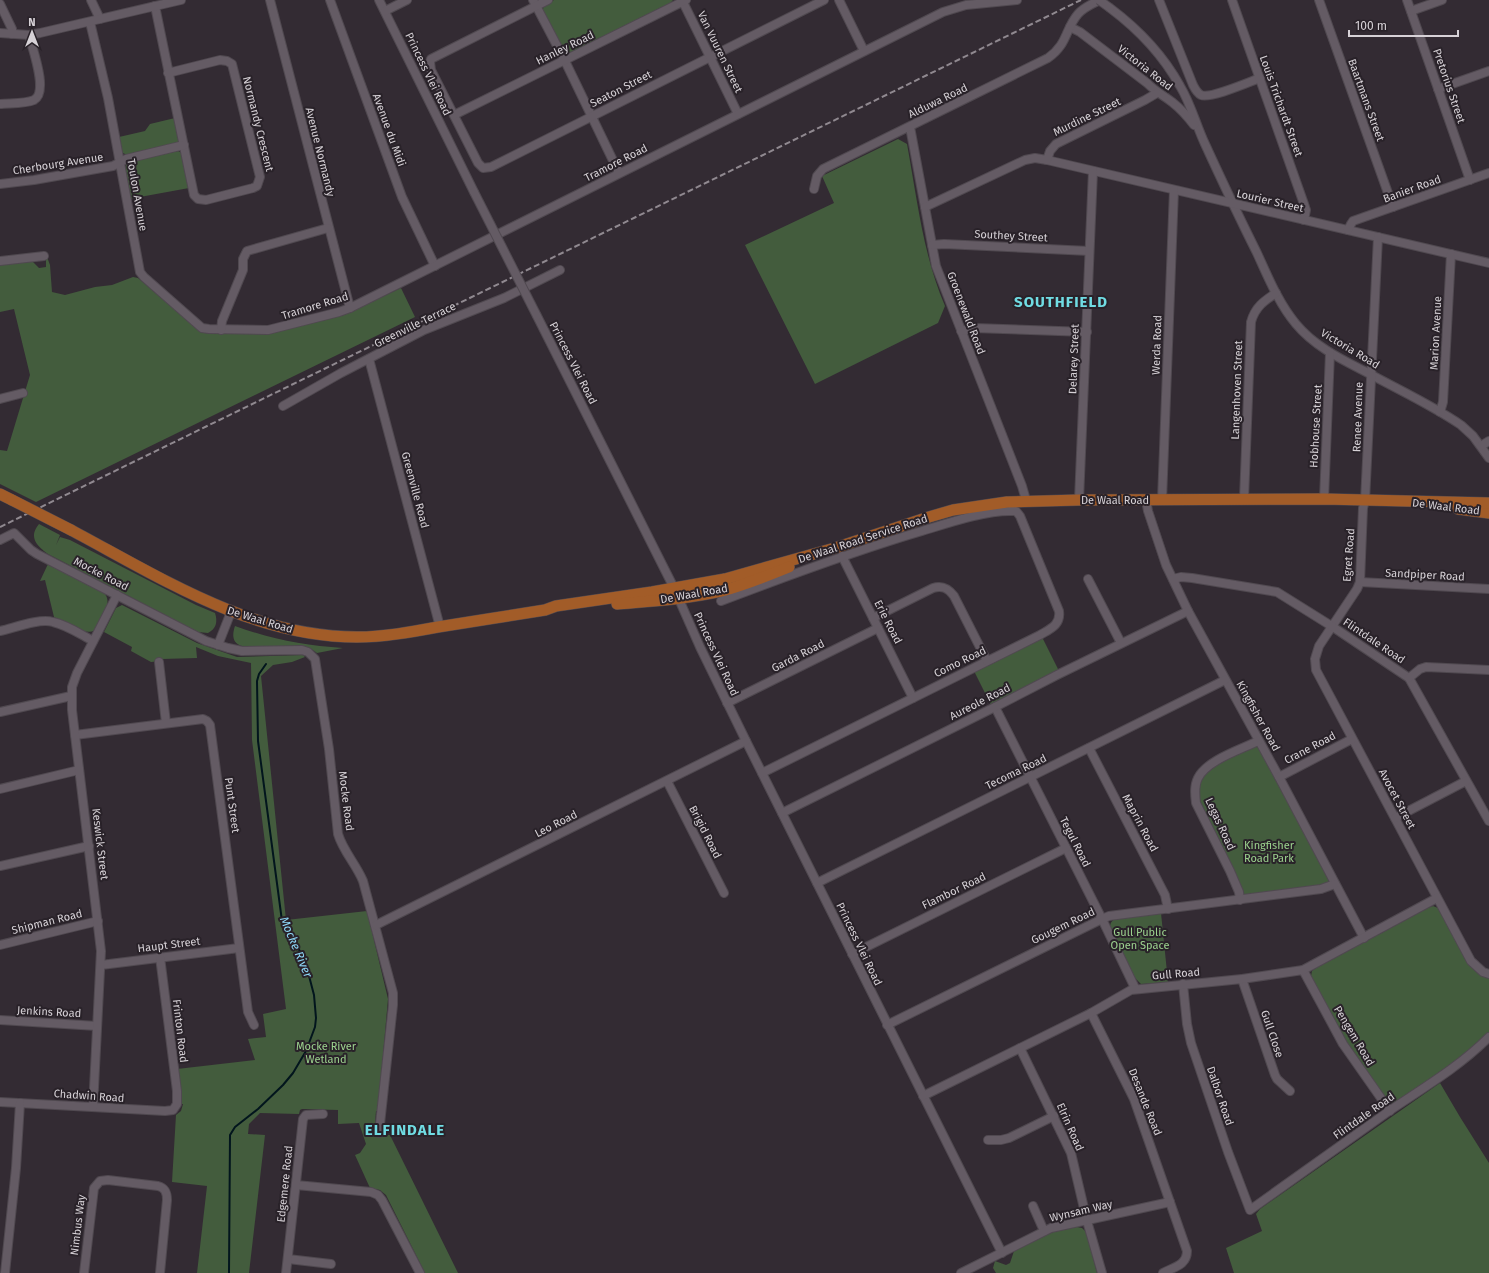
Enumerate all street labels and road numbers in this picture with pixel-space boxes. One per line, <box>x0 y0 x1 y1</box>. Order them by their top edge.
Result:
street label: Van Vuuren Street <box>695 9 745 95</box>
street label: Hanley Road <box>534 28 596 68</box>
street label: Princess Vlei Road <box>402 30 454 118</box>
street label: Victoria Road <box>1115 42 1175 94</box>
street label: Pretorius Street <box>1430 47 1468 125</box>
street label: Louis Trichardt Street <box>1257 54 1305 158</box>
street label: Baartmans Street <box>1345 57 1387 143</box>
street label: Seaton Street <box>588 68 654 110</box>
street label: Normandy Crescent <box>240 75 276 173</box>
street label: Alduwa Road <box>906 81 970 121</box>
street label: Avenue du Midi <box>370 92 408 168</box>
street label: Murdine Street <box>1051 95 1123 139</box>
street label: Avenue Normandy <box>303 106 338 199</box>
street label: Tramore Road <box>582 141 650 185</box>
street label: Cherbourg Avenue <box>12 150 104 178</box>
street label: Toulon Avenue <box>124 158 150 232</box>
street label: Banier Road <box>1381 173 1443 205</box>
street label: Lourier Street <box>1235 187 1305 215</box>
street label: Southey Street <box>974 228 1048 244</box>
street label: Groenewald Road <box>944 270 988 356</box>
street label: Tramore Road <box>280 290 350 322</box>
street label: Marion Avenue <box>1428 296 1444 370</box>
street label: Greenville Terrace <box>372 300 458 350</box>
street label: Werda Road <box>1149 315 1165 375</box>
street label: Princess Vlei Road <box>547 320 599 406</box>
street label: Delarey Street <box>1066 324 1082 394</box>
street label: Victoria Road <box>1318 326 1382 372</box>
street label: Langenhoven Street <box>1229 340 1245 440</box>
street label: Renee Avenue <box>1350 382 1366 452</box>
street label: Hobhouse Street <box>1307 384 1325 468</box>
street label: Greenville Road <box>399 450 431 530</box>
street label: De Waal Road <box>1081 494 1149 507</box>
street label: De Waal Road <box>1411 496 1481 518</box>
street label: De Waal Road Service Road <box>797 512 929 566</box>
street label: Egret Road <box>1341 528 1357 582</box>
street label: Mocke Road <box>71 555 131 593</box>
street label: Sandpiper Road <box>1385 566 1465 584</box>
street label: De Waal Road <box>659 582 729 606</box>
street label: Erie Road <box>871 598 905 646</box>
street label: De Waal Road <box>226 604 294 636</box>
street label: Princess Vlei Road <box>691 610 741 698</box>
street label: Flintdale Road <box>1341 616 1407 666</box>
street label: Garda Road <box>769 637 827 675</box>
street label: Como Road <box>932 644 988 680</box>
street label: Kingfisher Road <box>1233 679 1283 753</box>
street label: Aureole Road <box>947 681 1013 723</box>
street label: Crane Road <box>1282 729 1338 767</box>
street label: Tecoma Road <box>983 752 1049 792</box>
street label: Avocet Street <box>1376 767 1418 831</box>
street label: Mocke Road <box>336 770 356 832</box>
street label: Punt Street <box>222 777 242 833</box>
street label: Maprin Road <box>1119 792 1161 854</box>
street label: Legas Road <box>1202 796 1238 852</box>
street label: Brigid Road <box>686 803 724 861</box>
street label: Keswick Street <box>89 807 111 881</box>
street label: Leo Road <box>533 808 579 840</box>
street label: Tegul Road <box>1057 815 1093 869</box>
street label: Flambor Road <box>920 870 988 912</box>
street label: Princess Vlei Road <box>833 900 885 988</box>
street label: Gougem Road <box>1029 905 1097 947</box>
street label: Shipman Road <box>10 907 84 937</box>
street label: Haupt Street <box>137 935 201 955</box>
street label: Gull Road <box>1151 965 1201 983</box>
street label: Frinton Road <box>170 999 190 1063</box>
street label: Jenkins Road <box>17 1004 81 1020</box>
street label: Pengem Road <box>1331 1004 1377 1068</box>
street label: Gull Close <box>1258 1008 1286 1060</box>
street label: Dalbor Road <box>1204 1065 1236 1127</box>
street label: Desande Road <box>1126 1066 1164 1138</box>
street label: Chadwin Road <box>53 1087 125 1105</box>
street label: Flintdale Road <box>1331 1090 1397 1142</box>
street label: Elrin Road <box>1054 1101 1086 1153</box>
street label: Edgemere Road <box>274 1145 296 1223</box>
street label: Nimbus Way <box>68 1193 88 1256</box>
street label: Wynsam Way <box>1048 1197 1114 1225</box>

